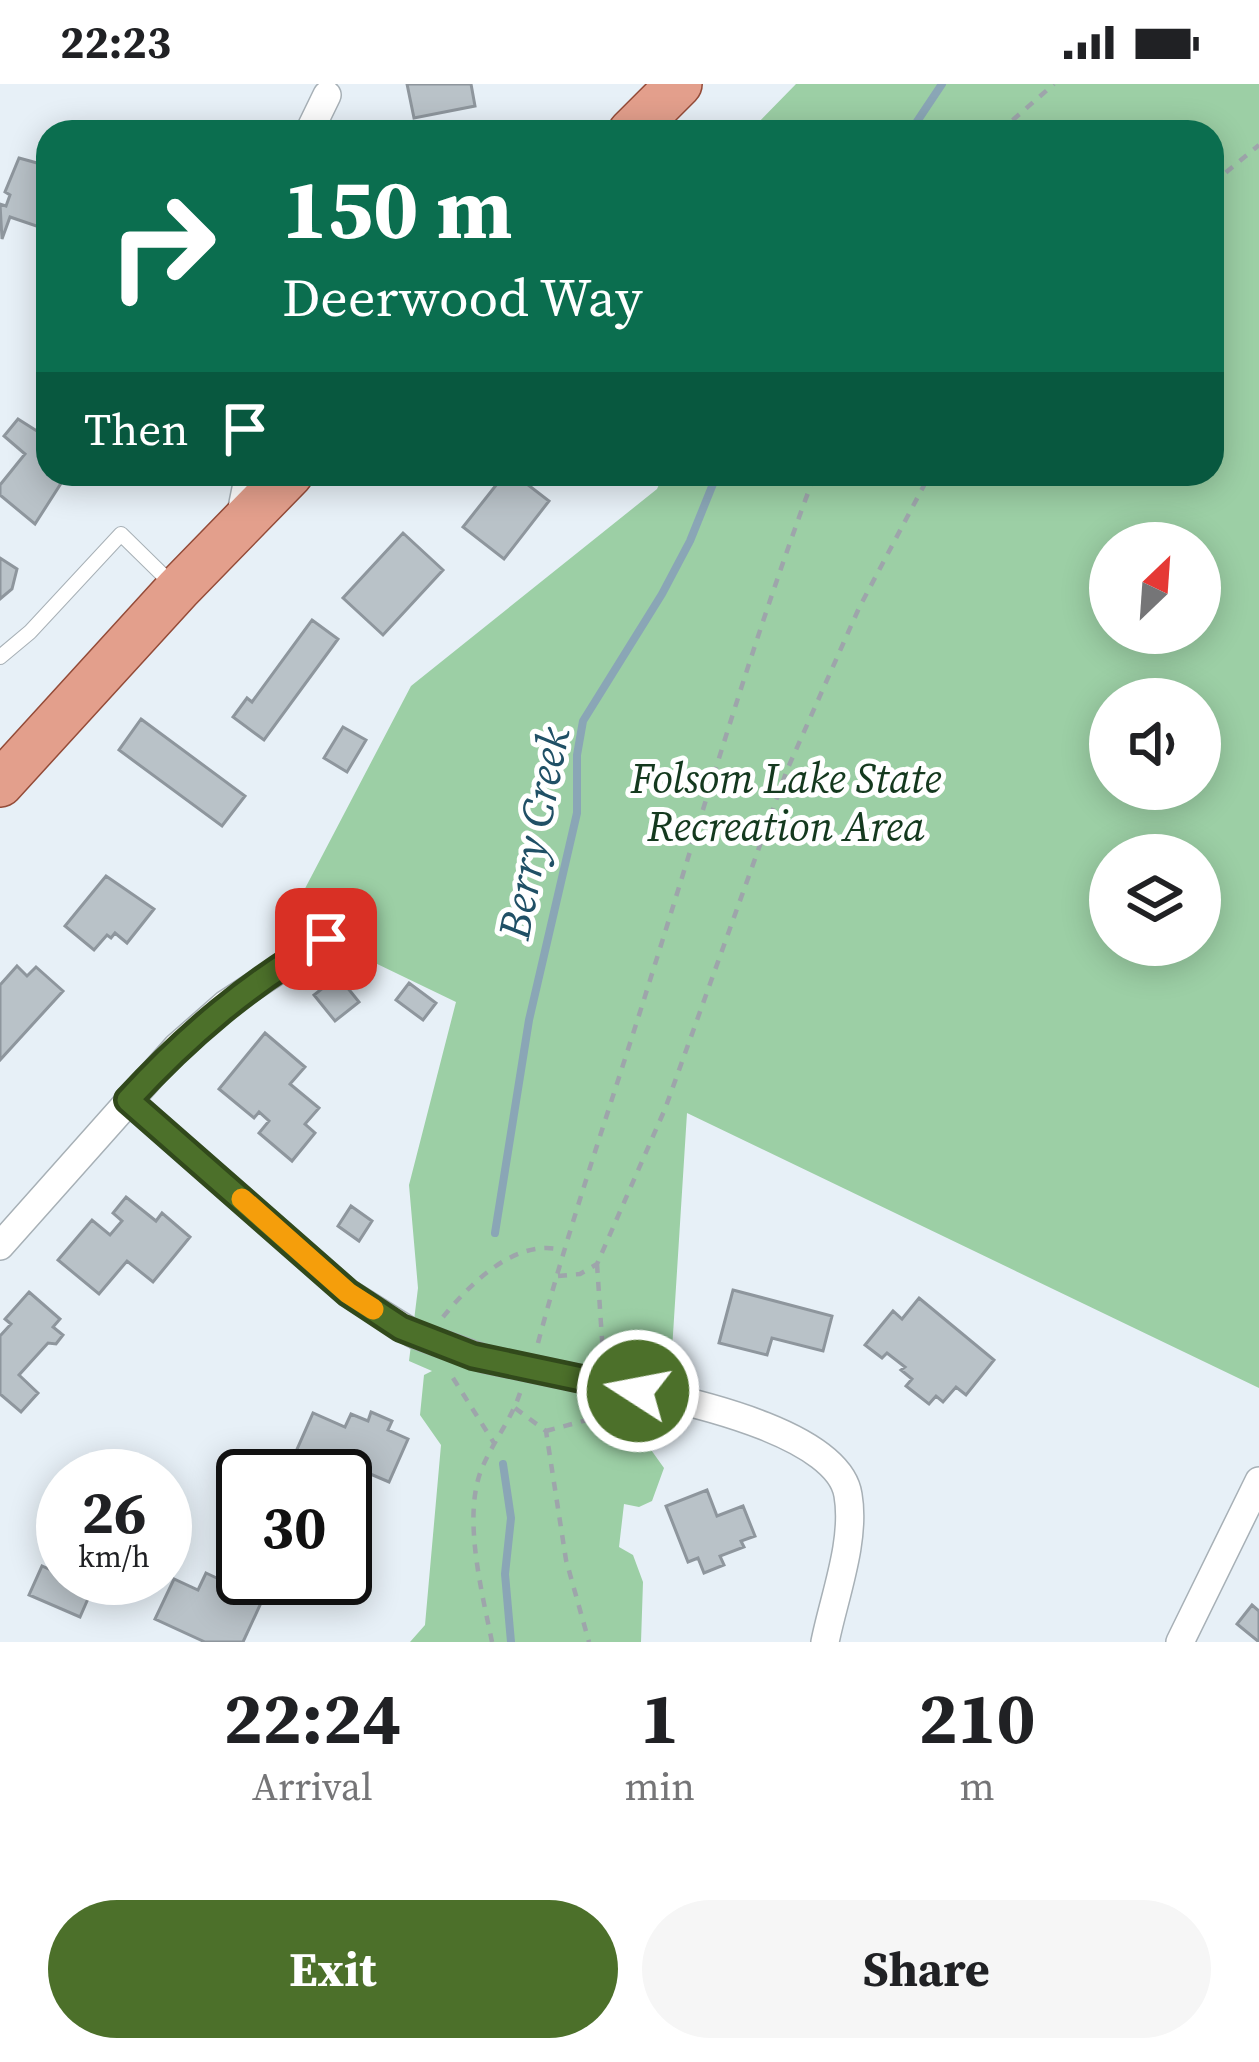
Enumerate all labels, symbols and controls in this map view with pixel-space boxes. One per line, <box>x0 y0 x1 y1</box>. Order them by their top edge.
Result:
text: 22:23 <box>60 11 171 73</box>
text: 150 m <box>282 151 513 266</box>
icon: right <box>84 168 240 324</box>
text: Deerwood Way <box>282 260 643 334</box>
icon: arrive <box>212 396 278 462</box>
text: Then <box>84 398 188 460</box>
north arrow <box>1089 522 1221 654</box>
map controls <box>1089 522 1221 966</box>
button: sound <box>1089 678 1221 810</box>
water label: Berry Creek <box>482 721 584 945</box>
park label: Folsom Lake State Recreation Area <box>629 749 942 855</box>
button: layers <box>1089 834 1221 966</box>
pin <box>275 888 377 990</box>
icon: arrive <box>293 906 359 972</box>
position arrow <box>575 1328 701 1454</box>
speed limit sign: 30 <box>216 1449 372 1605</box>
text: 26 <box>81 1471 147 1553</box>
text: km/h <box>78 1536 150 1577</box>
text: 22:24 <box>223 1668 401 1767</box>
text: 1 <box>640 1668 679 1767</box>
text: 210 <box>918 1668 1036 1767</box>
text: Arrival <box>252 1760 373 1813</box>
text: min <box>625 1760 695 1813</box>
text: m <box>959 1760 995 1813</box>
button: Exit <box>48 1900 618 2038</box>
button: Share <box>642 1900 1211 2038</box>

